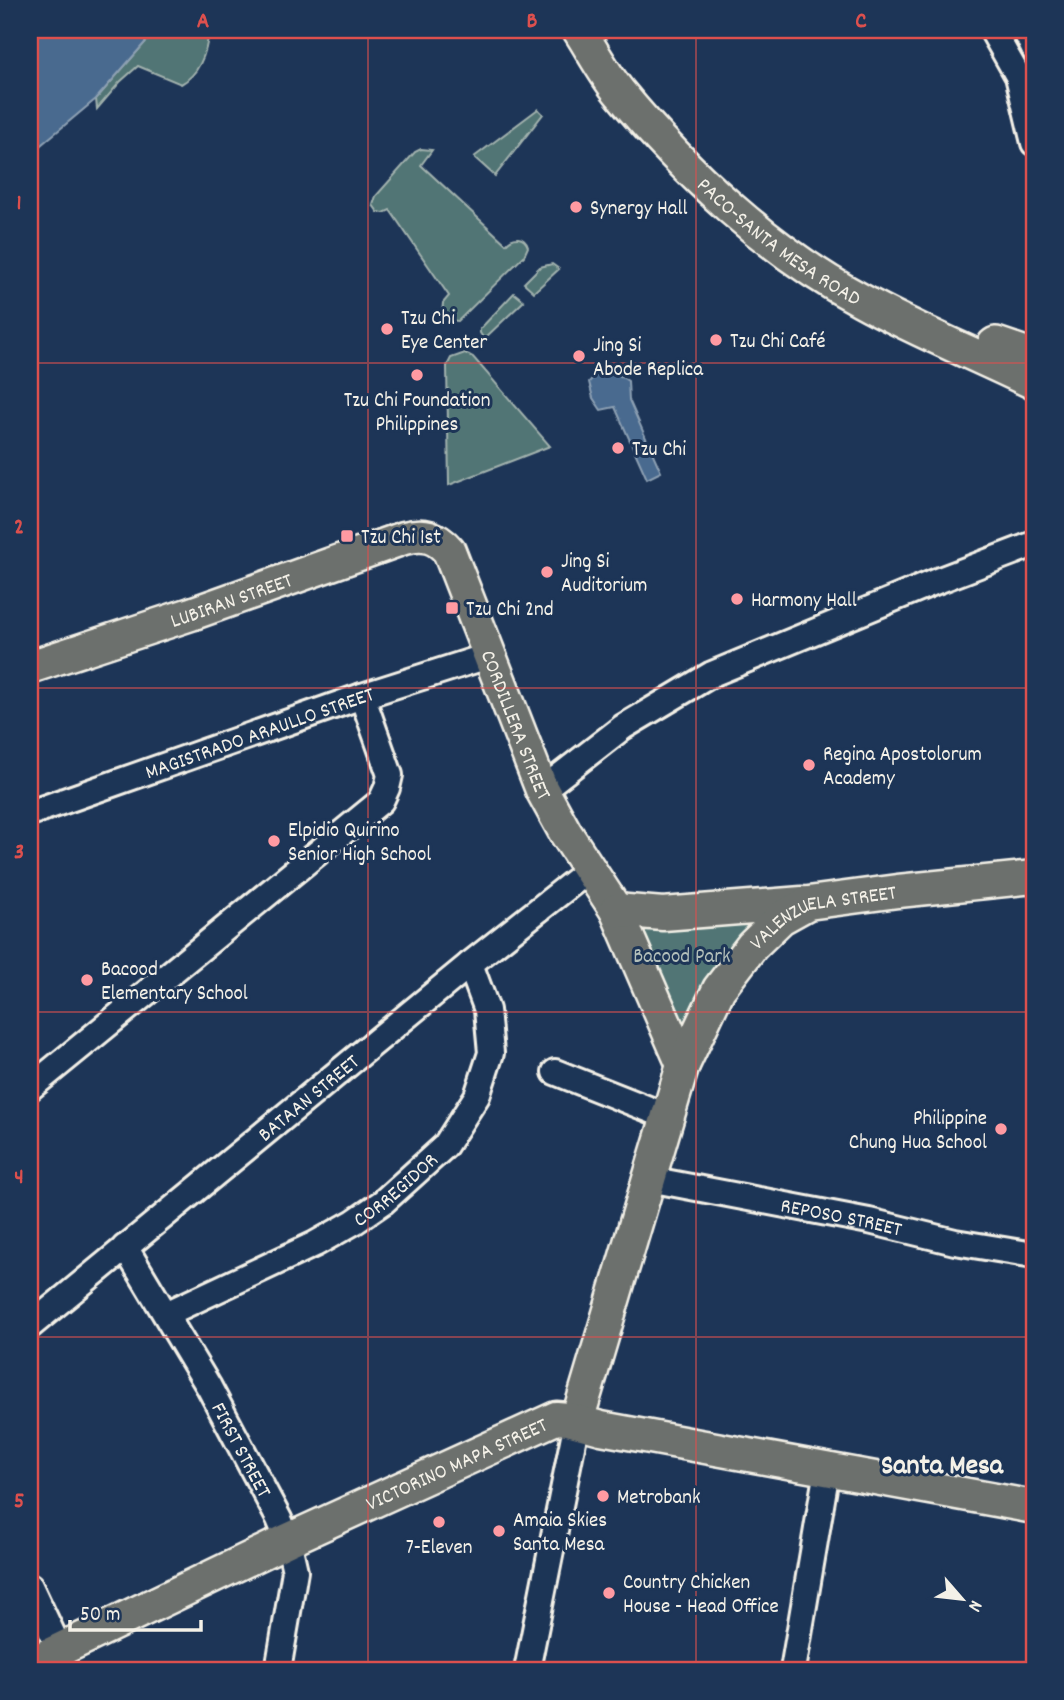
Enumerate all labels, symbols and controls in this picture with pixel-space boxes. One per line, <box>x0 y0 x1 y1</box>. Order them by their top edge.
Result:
text: A <box>197 6 209 39</box>
text: B <box>527 6 538 39</box>
text: C <box>855 6 867 39</box>
street label: PACO-SANTA MESA ROAD <box>689 172 865 315</box>
text: 1 <box>16 188 22 221</box>
place label: Synergy Hall <box>590 195 688 225</box>
marker: Synergy Hall <box>568 199 584 215</box>
place label: Tzu Chi Eye Center <box>401 305 487 359</box>
marker: Tzu Chi Eye Center <box>379 321 395 337</box>
place label: Tzu Chi Café <box>730 328 826 358</box>
place label: Jing Si Abode Replica <box>593 332 704 386</box>
marker: Tzu Chi Café <box>708 332 724 348</box>
marker: Jing Si Abode Replica <box>571 348 587 364</box>
marker: Tzu Chi Foundation Philippines <box>409 367 425 383</box>
place label: Tzu Chi Foundation Philippines <box>344 387 490 441</box>
place label: Tzu Chi <box>632 436 686 466</box>
marker: Tzu Chi <box>610 440 626 456</box>
text: 2 <box>14 512 24 545</box>
place label: Tzu Chi 1st <box>361 524 441 554</box>
marker: Tzu Chi 1st <box>339 528 355 544</box>
place label: Jing Si Auditorium <box>561 548 647 602</box>
marker: Jing Si Auditorium <box>539 564 555 580</box>
street label: LUBIRAN STREET <box>167 567 298 638</box>
place label: Harmony Hall <box>751 587 857 617</box>
marker: Harmony Hall <box>729 591 745 607</box>
place label: Tzu Chi 2nd <box>466 596 554 626</box>
marker: Tzu Chi 2nd <box>444 600 460 616</box>
street label: CORDILLERA STREET <box>471 646 557 807</box>
street label: MAGISTRADO ARAULLO STREET <box>142 681 379 789</box>
place label: Regina Apostolorum Academy <box>823 741 982 795</box>
marker: Regina Apostolorum Academy <box>801 757 817 773</box>
place label: Elpidio Quirino Senior High School <box>288 817 431 871</box>
marker: Elpidio Quirino Senior High School <box>266 833 282 849</box>
text: 3 <box>14 837 24 870</box>
street label: VALENZUELA STREET <box>744 879 899 959</box>
park label: Bacood Park <box>633 943 731 973</box>
place label: Bacood Elementary School <box>101 956 248 1010</box>
marker: Bacood Elementary School <box>79 972 95 988</box>
street label: BATAAN STREET <box>253 1048 368 1150</box>
place label: Philippine Chung Hua School <box>849 1105 987 1159</box>
marker: Philippine Chung Hua School <box>993 1121 1009 1137</box>
street label: CORREGIDOR <box>348 1147 446 1236</box>
text: 4 <box>14 1162 24 1195</box>
street label: REPOSO STREET <box>778 1192 905 1247</box>
street label: FIRST STREET <box>202 1398 277 1504</box>
street label: VICTORINO MAPA STREET <box>362 1412 554 1521</box>
district label: Santa Mesa <box>881 1448 1004 1488</box>
place label: Metrobank <box>617 1484 701 1514</box>
text: 5 <box>14 1486 24 1519</box>
marker: Metrobank <box>595 1488 611 1504</box>
place label: Amaia Skies Santa Mesa <box>513 1507 607 1561</box>
marker: 7-Eleven <box>431 1514 447 1530</box>
marker: Amaia Skies Santa Mesa <box>491 1523 507 1539</box>
place label: 7-Eleven <box>406 1534 472 1564</box>
north arrow <box>928 1564 998 1634</box>
place label: Country Chicken House - Head Office <box>623 1569 779 1623</box>
marker: Country Chicken House - Head Office <box>601 1585 617 1601</box>
scale bar <box>70 1588 201 1632</box>
text: N <box>960 1595 988 1616</box>
text: 50 m <box>80 1601 120 1631</box>

